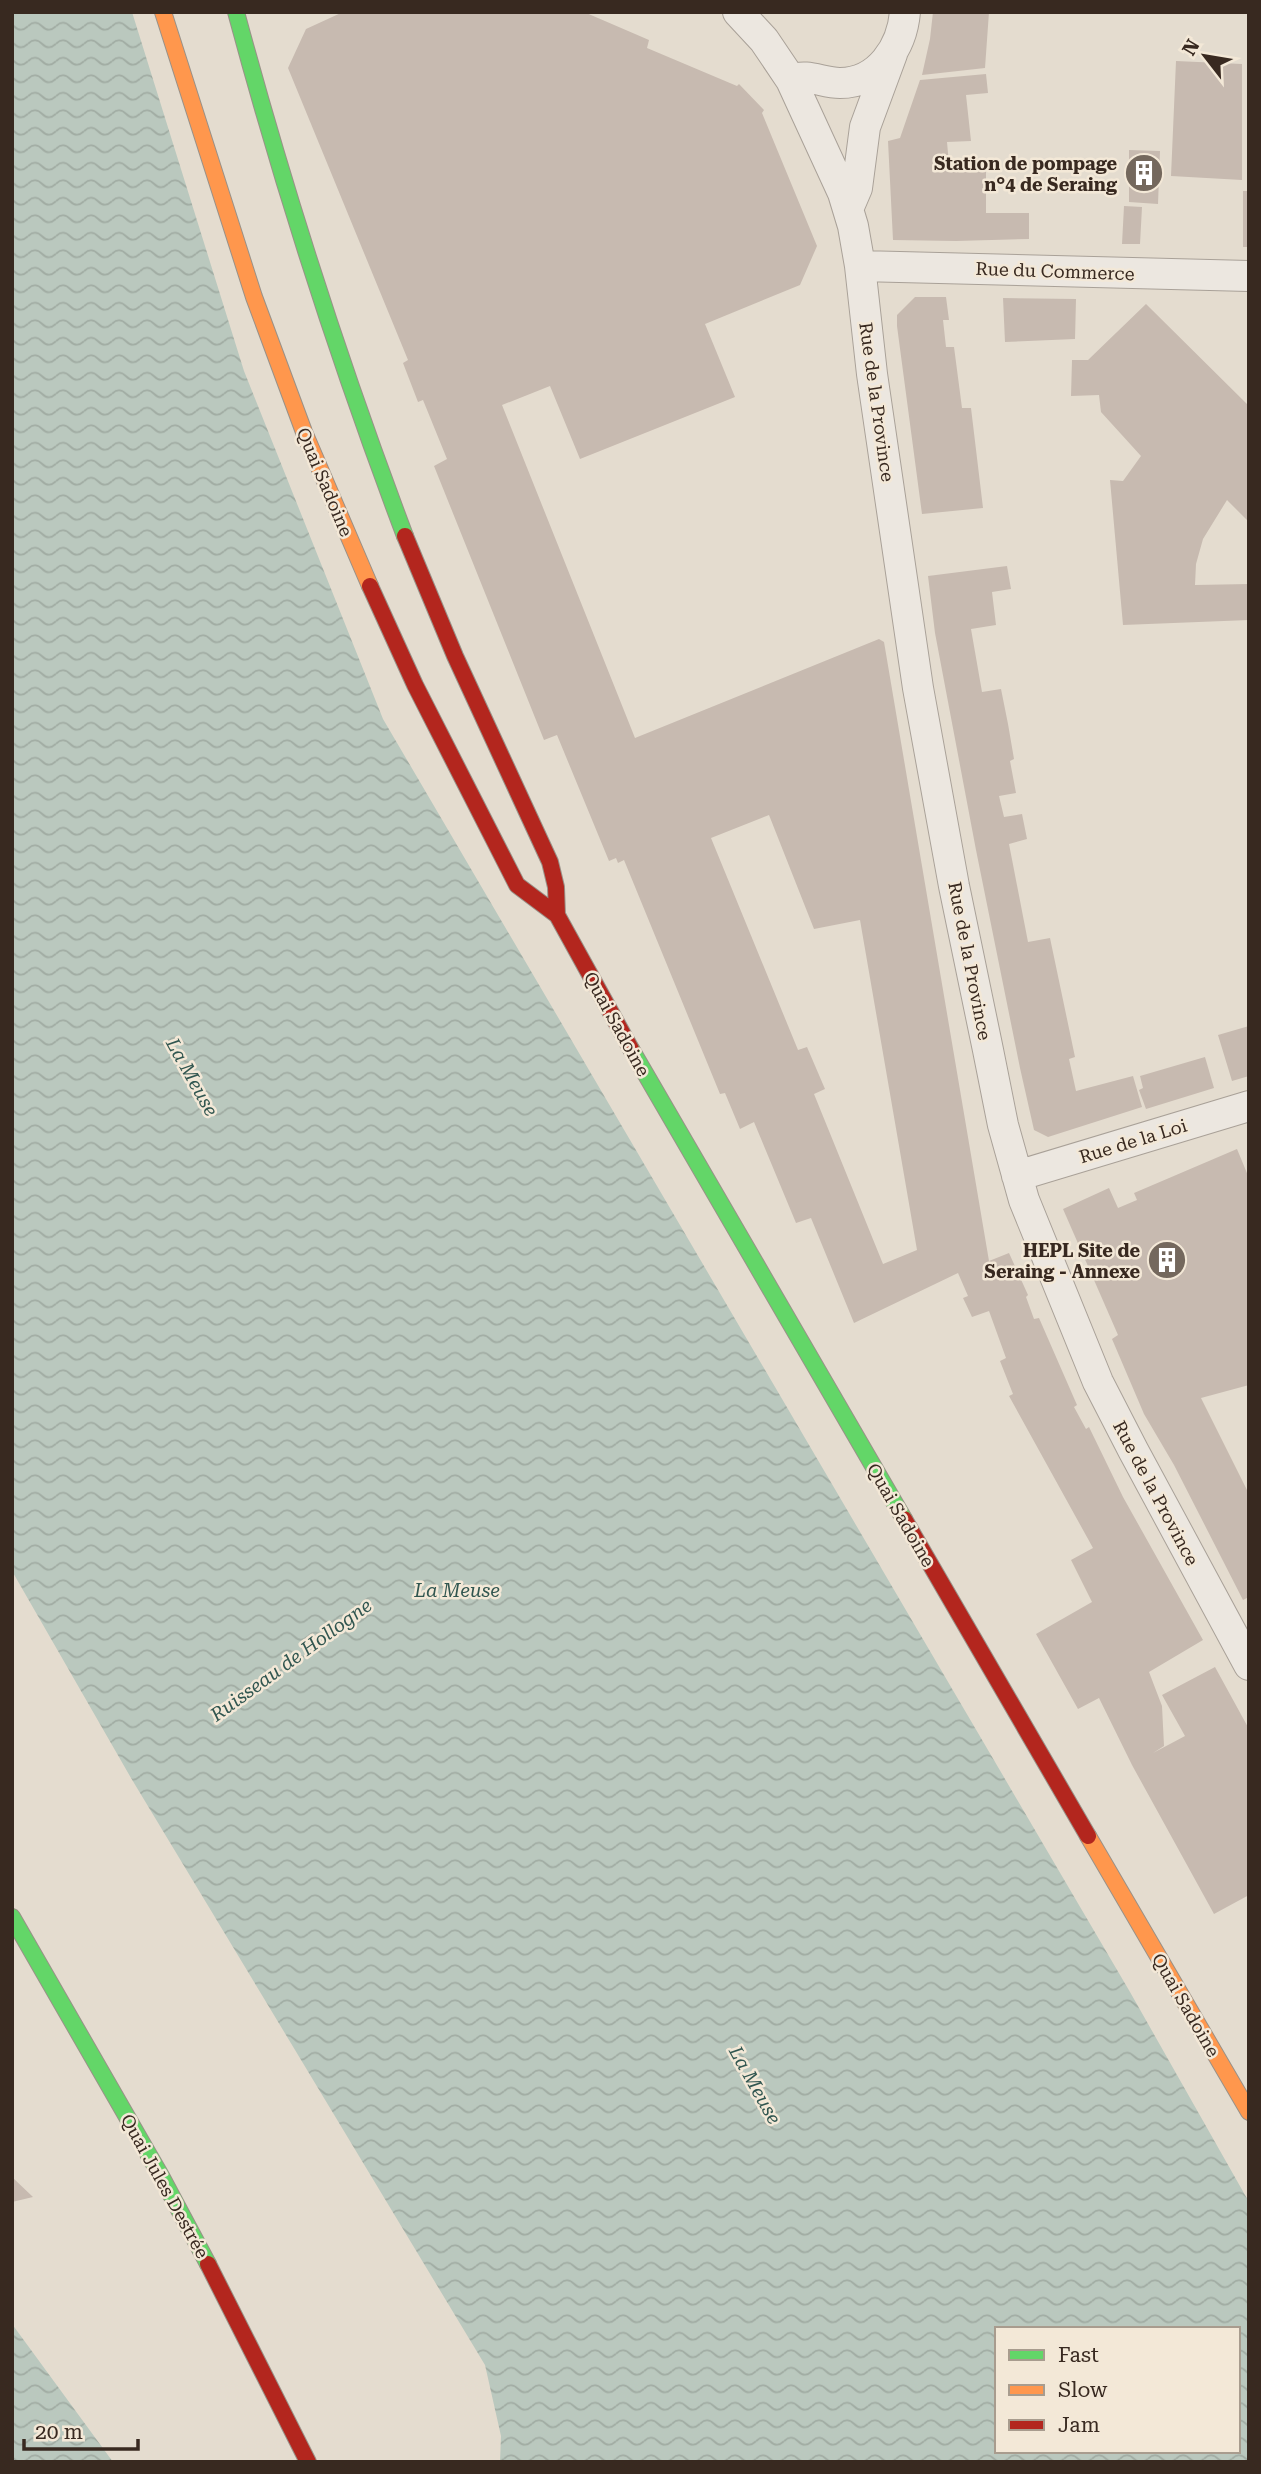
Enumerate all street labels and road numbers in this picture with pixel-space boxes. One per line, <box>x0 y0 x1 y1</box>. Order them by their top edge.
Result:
street label: Rue du Commerce <box>975 258 1135 284</box>
street label: Rue de la Province <box>855 321 899 483</box>
street label: Quai Sadoine <box>293 424 357 540</box>
street label: Rue de la Province <box>944 880 996 1042</box>
street label: Quai Sadoine <box>580 968 654 1080</box>
street label: Rue de la Loi <box>1077 1115 1190 1167</box>
street label: Rue de la Province <box>1109 1417 1203 1569</box>
street label: Quai Sadoine <box>863 1459 939 1571</box>
street label: Quai Sadoine <box>1148 1949 1224 2061</box>
street label: Quai Jules Destrée <box>117 2110 213 2262</box>

